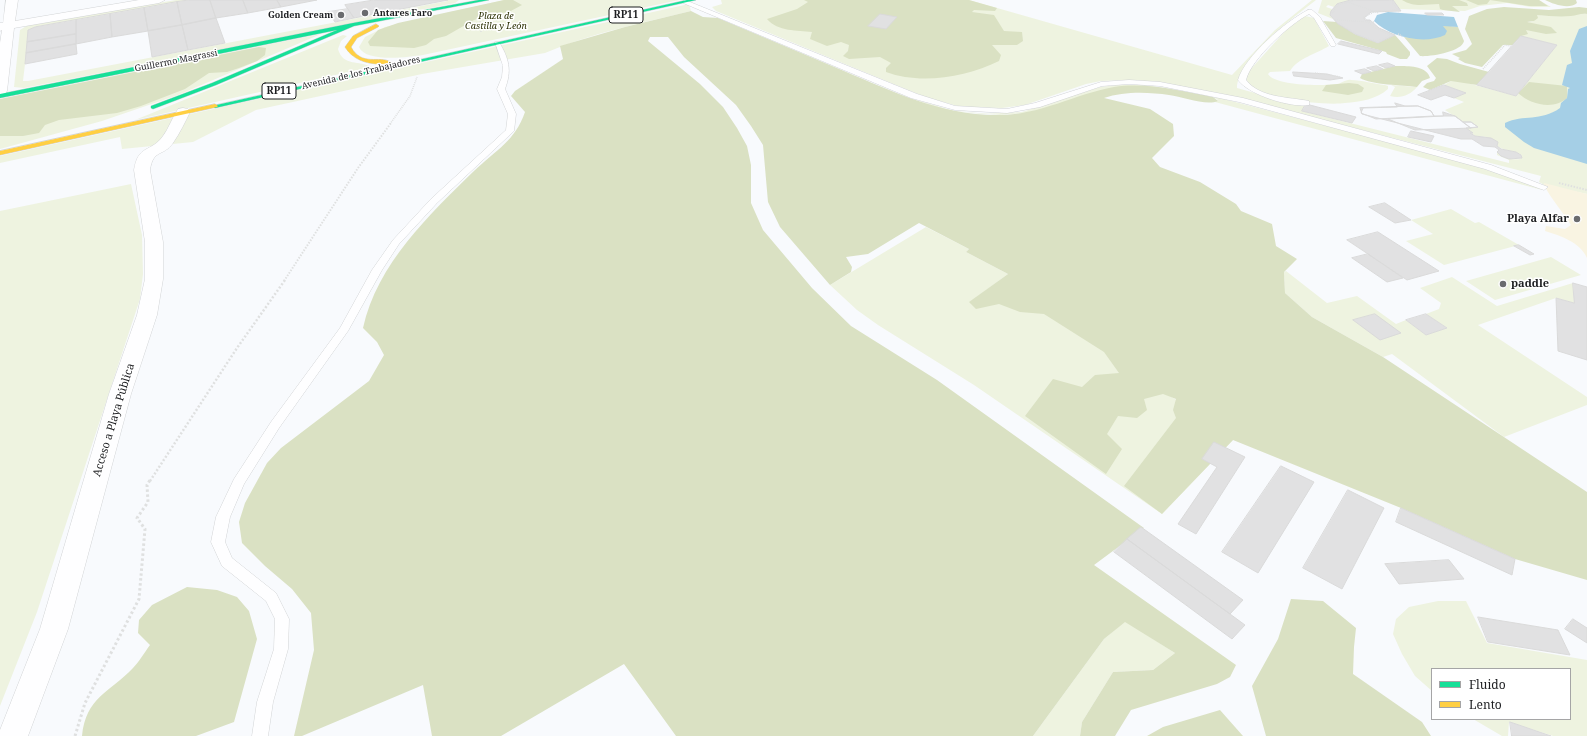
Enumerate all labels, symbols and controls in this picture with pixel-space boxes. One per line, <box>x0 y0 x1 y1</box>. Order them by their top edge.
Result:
road number: RP11 <box>609 7 643 23</box>
marker: Antares Faro <box>360 8 370 18</box>
place label: Antares Faro <box>373 8 432 18</box>
place label: Golden Cream <box>268 10 333 20</box>
marker: Golden Cream <box>336 10 346 20</box>
park label: Plaza de Castilla y León <box>465 11 527 32</box>
street label: Guillermo Magrassi <box>134 48 218 74</box>
street label: Avenida de los Trabajadores <box>301 54 421 92</box>
road number: RP11 <box>262 83 296 99</box>
place label: Playa Alfar <box>1507 212 1569 226</box>
marker: Playa Alfar <box>1572 214 1582 224</box>
place label: paddle <box>1511 277 1549 291</box>
marker: paddle <box>1498 279 1508 289</box>
street label: Acceso a Playa Pública <box>90 362 138 478</box>
legend <box>1431 668 1571 720</box>
text: Fluido <box>1469 676 1506 693</box>
text: Lento <box>1469 696 1502 713</box>

